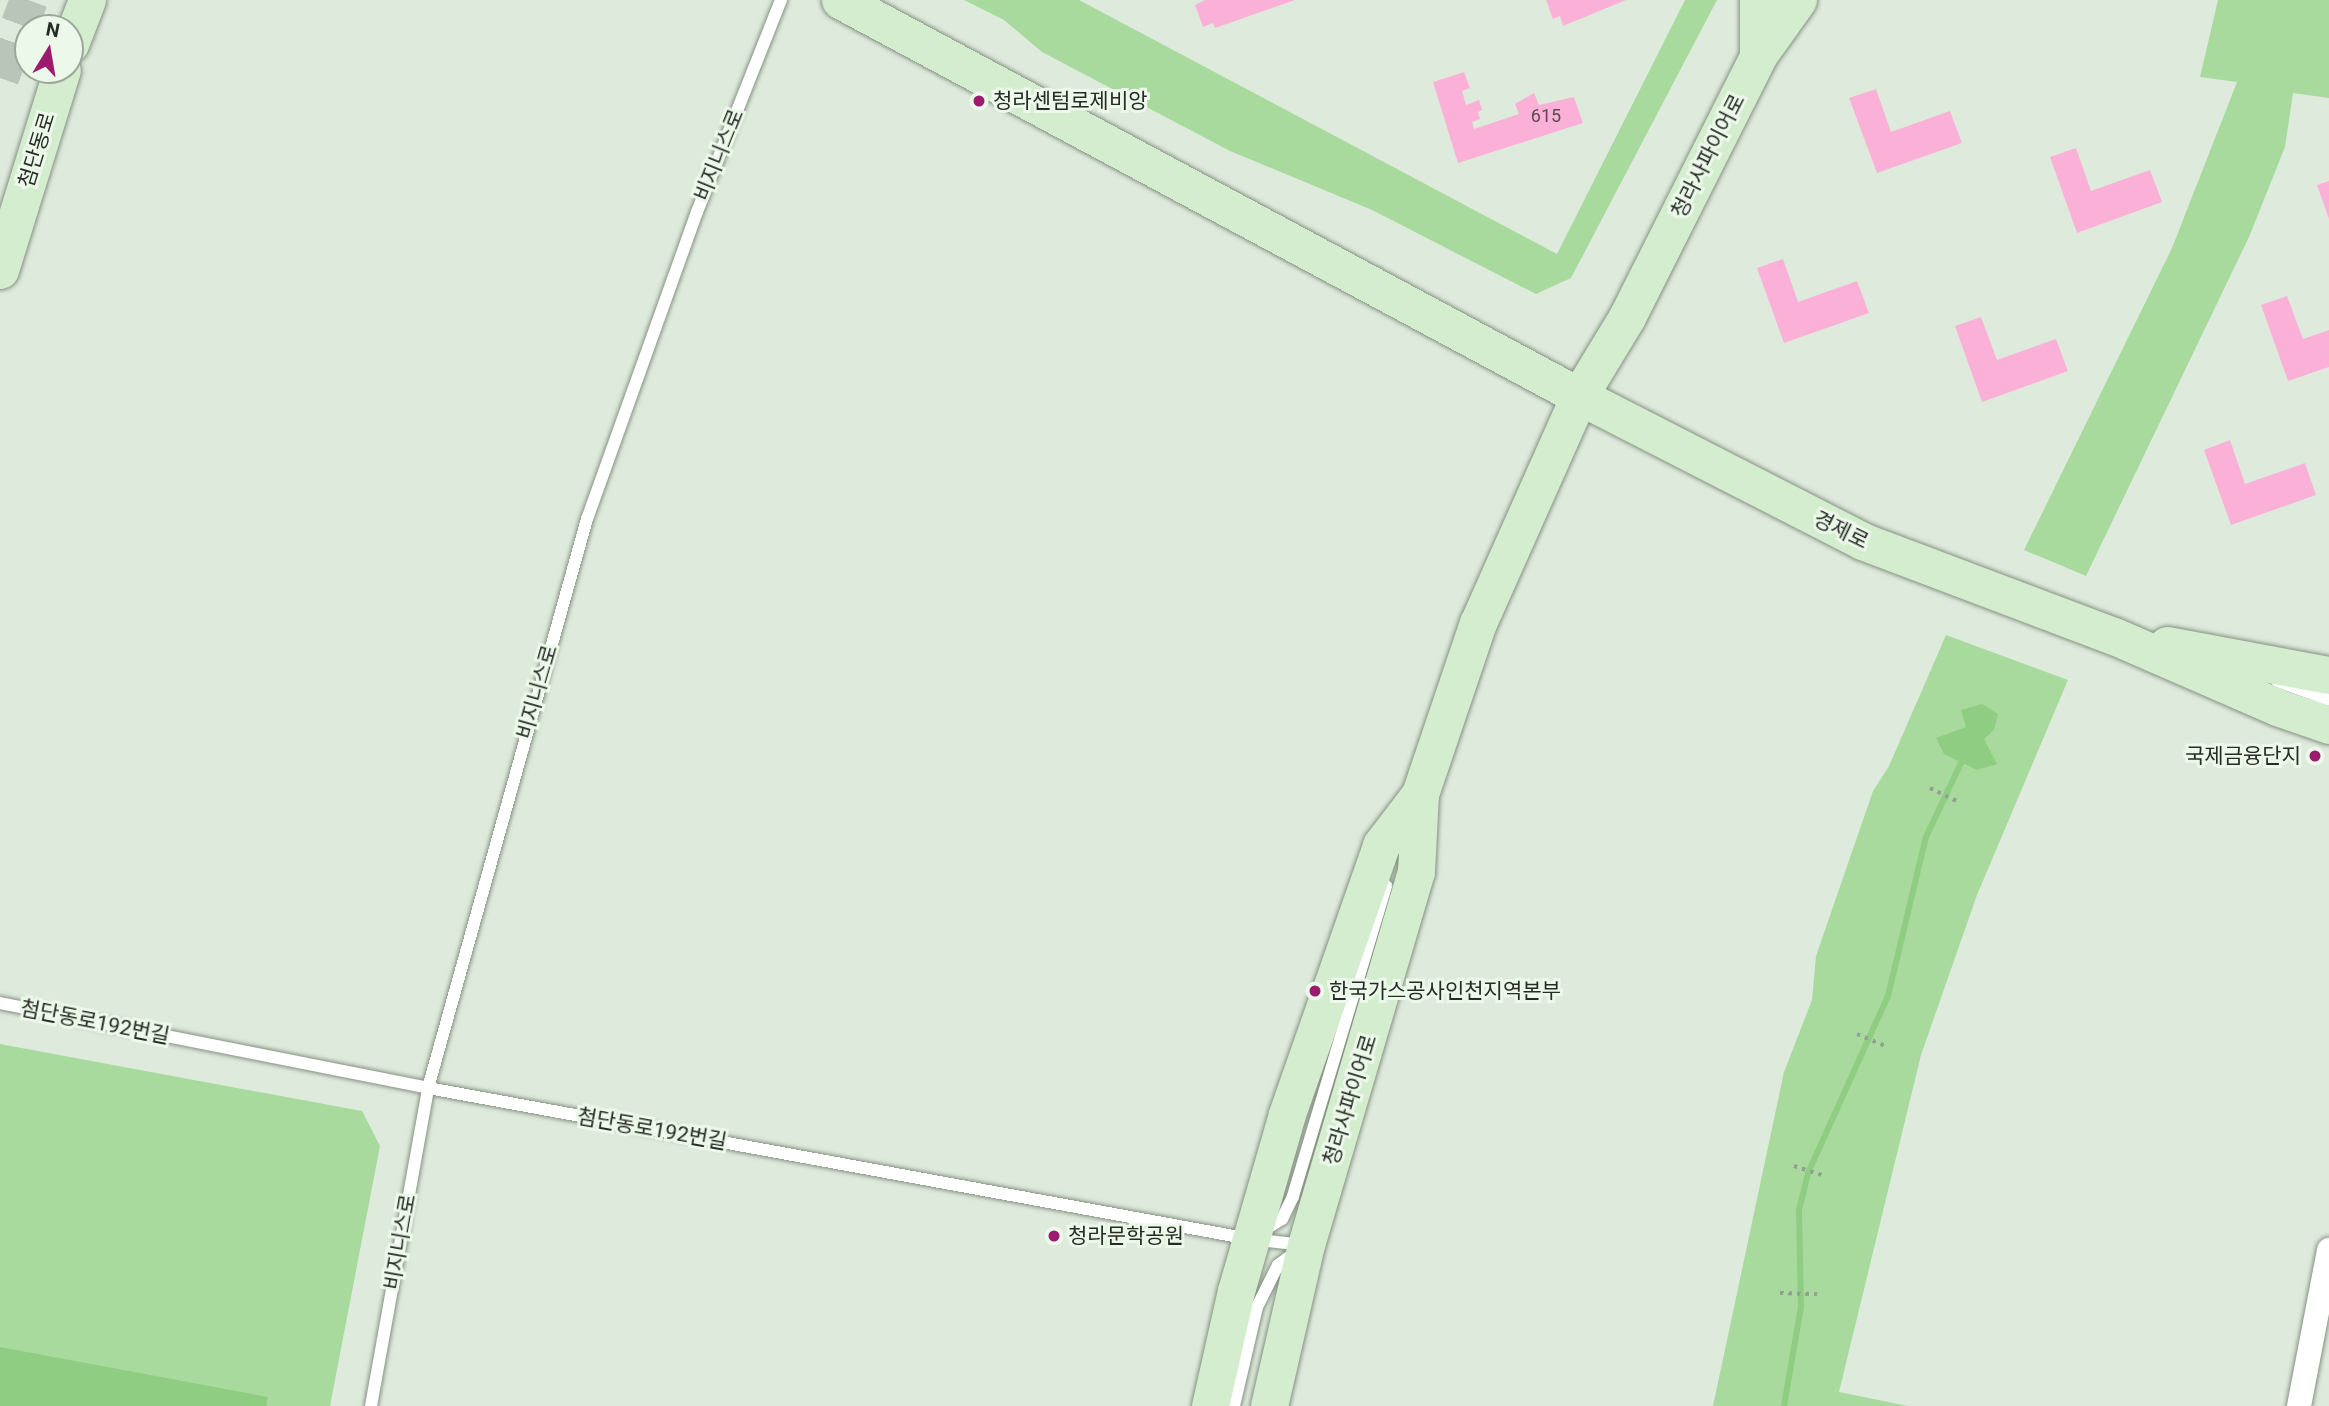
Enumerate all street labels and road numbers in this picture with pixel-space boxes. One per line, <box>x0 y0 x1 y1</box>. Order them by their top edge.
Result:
street label: 청라사파이어로 <box>1666 90 1750 222</box>
street label: 비지니스로 <box>689 105 749 205</box>
street label: 첨단동로 <box>14 109 60 191</box>
street label: 경제로 <box>1809 506 1873 554</box>
street label: 비지니스로 <box>512 642 562 742</box>
street label: 첨단동로192번길 <box>18 995 172 1049</box>
street label: 청라사파이어로 <box>1318 1032 1382 1168</box>
street label: 첨단동로192번길 <box>575 1103 729 1155</box>
street label: 비지니스로 <box>379 1192 421 1292</box>

